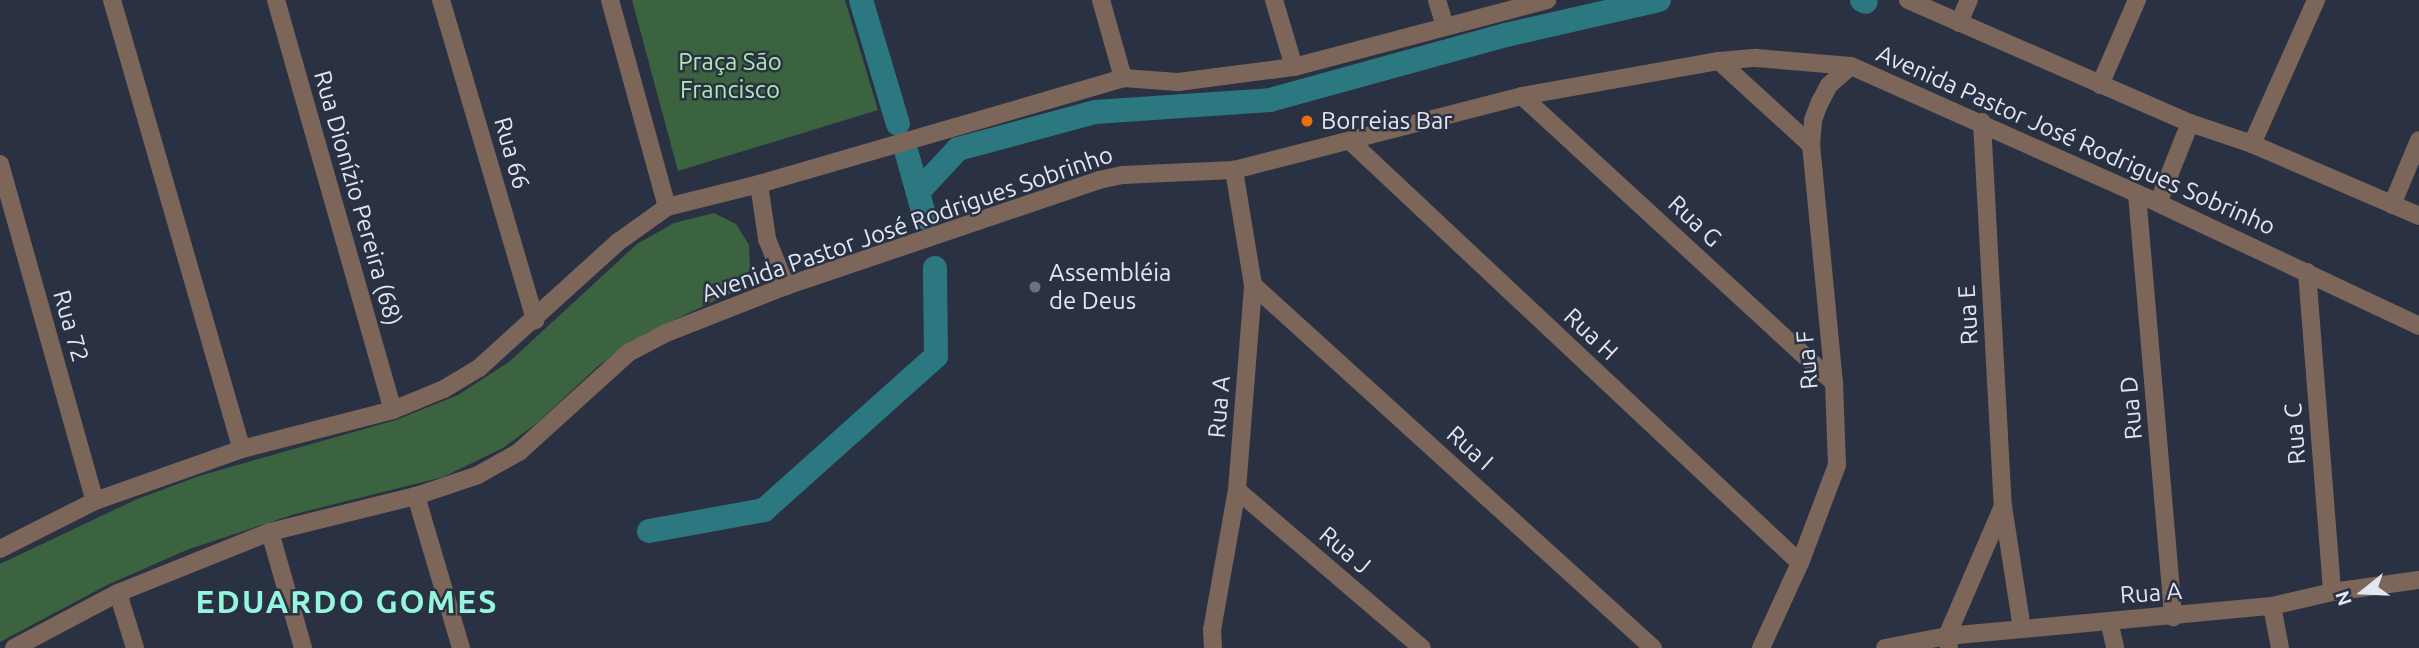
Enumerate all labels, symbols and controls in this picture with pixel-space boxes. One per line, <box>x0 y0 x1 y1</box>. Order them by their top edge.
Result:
street label: Avenida Pastor José Rodrigues Sobrinho <box>1872 39 2280 241</box>
park label: Praça São Francisco <box>678 48 782 104</box>
street label: Rua Dionízio Pereira (68) <box>308 67 408 329</box>
place label: Borreias Bar <box>1321 107 1452 135</box>
marker: Borreias Bar <box>1299 113 1315 129</box>
street label: Rua 66 <box>488 114 536 192</box>
street label: Avenida Pastor José Rodrigues Sobrinho <box>698 140 1116 308</box>
street label: Rua G <box>1662 189 1728 253</box>
place label: Assembléia de Deus <box>1049 259 1171 315</box>
marker: Assembléia de Deus <box>1027 279 1043 295</box>
street label: Rua E <box>1952 284 1984 346</box>
street label: Rua 72 <box>47 287 95 365</box>
street label: Rua H <box>1558 302 1624 366</box>
street label: Rua F <box>1790 329 1824 391</box>
street label: Rua A <box>1202 375 1236 439</box>
street label: Rua D <box>2114 375 2148 441</box>
street label: Rua C <box>2279 402 2311 466</box>
street label: Rua I <box>1441 420 1499 476</box>
street label: Rua J <box>1313 520 1377 580</box>
north arrow <box>2328 557 2398 627</box>
street label: Rua A <box>2119 576 2183 610</box>
district label: EDUARDO GOMES <box>197 582 497 620</box>
text: N <box>2330 588 2356 609</box>

